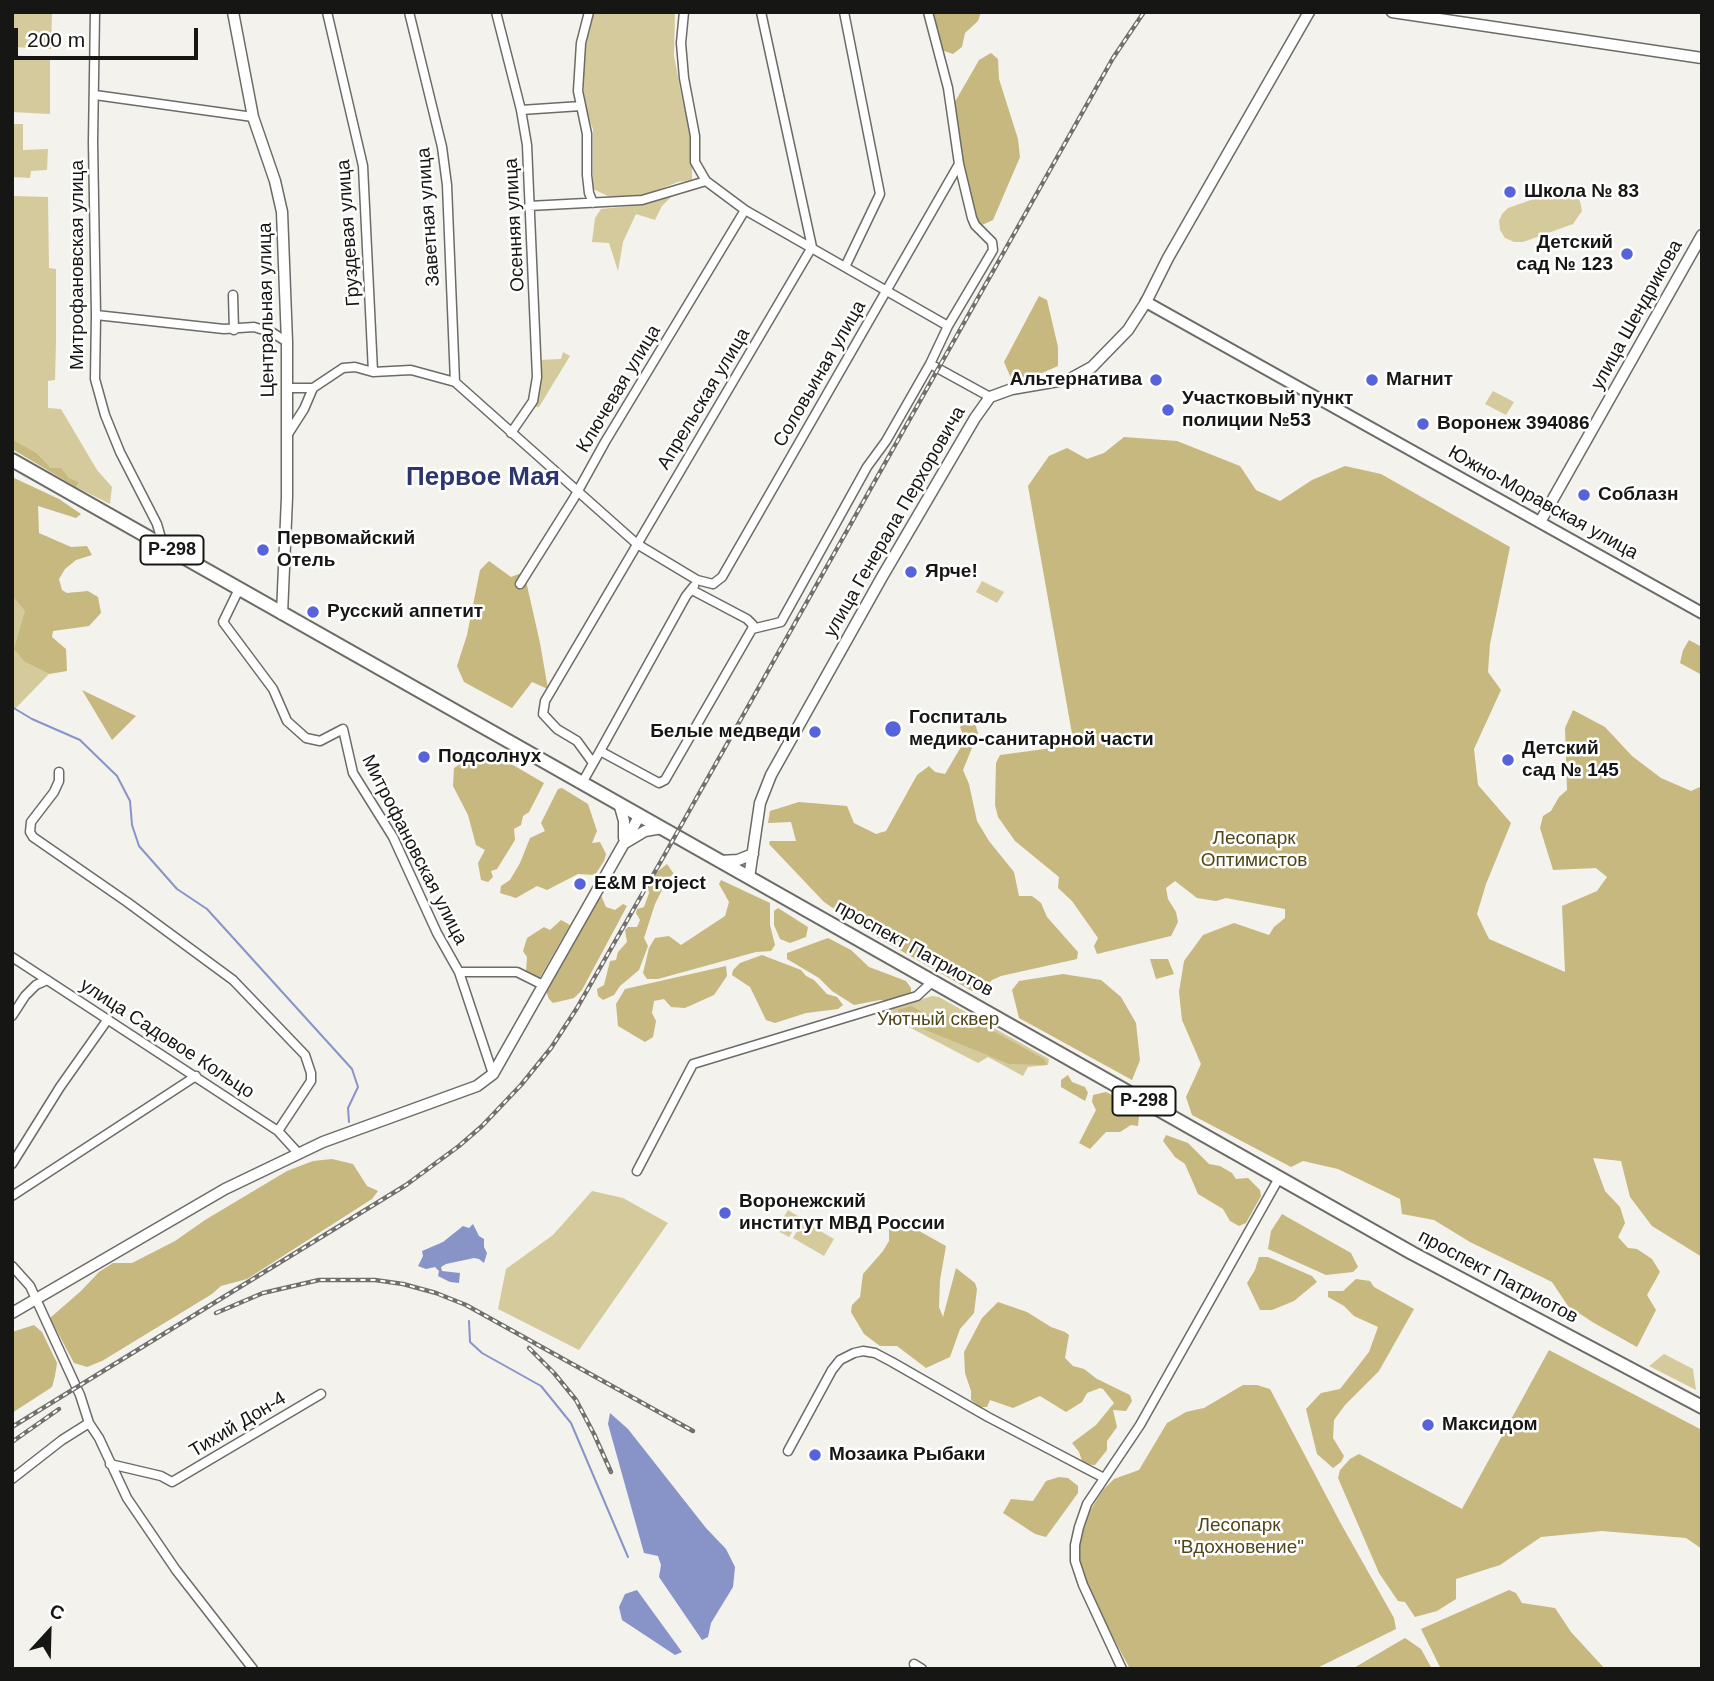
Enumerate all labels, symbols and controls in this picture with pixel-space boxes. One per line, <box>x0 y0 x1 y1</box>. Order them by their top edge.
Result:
scale bar <box>18 14 201 58</box>
text: 200 m <box>27 28 85 51</box>
street label: Заветная улица <box>413 147 445 287</box>
street label: Осенняя улица <box>500 158 530 292</box>
street label: Груздевая улица <box>332 159 366 307</box>
street label: Митрофановская улица <box>67 160 89 370</box>
place label: Школа № 83 <box>1524 181 1639 203</box>
marker: Школа № 83 <box>1502 184 1518 200</box>
street label: Центральная улица <box>254 222 280 398</box>
place label: Детский сад № 123 <box>1516 232 1613 276</box>
street label: улица Шендрикова <box>1586 236 1688 394</box>
marker: Детский сад № 123 <box>1619 246 1635 262</box>
street label: Соловьиная улица <box>769 297 871 451</box>
street label: Ключевая улица <box>572 321 666 457</box>
street label: Апрельская улица <box>653 324 755 474</box>
place label: Альтернатива <box>1010 369 1142 391</box>
place label: Магнит <box>1386 369 1453 391</box>
marker: Альтернатива <box>1148 372 1164 388</box>
marker: Магнит <box>1364 372 1380 388</box>
place label: Участковый пункт полиции №53 <box>1182 388 1353 432</box>
street label: улица Генерала Перхоровича <box>819 402 971 642</box>
marker: Участковый пункт полиции №53 <box>1160 402 1176 418</box>
place label: Воронеж 394086 <box>1437 413 1589 435</box>
marker: Воронеж 394086 <box>1415 416 1431 432</box>
street label: Южно-Моравская улица <box>1444 441 1642 565</box>
district label: Первое Мая <box>406 462 560 494</box>
place label: Соблазн <box>1598 484 1678 506</box>
marker: Соблазн <box>1576 487 1592 503</box>
place label: Первомайский Отель <box>277 528 415 572</box>
road number: Р-298 <box>140 536 204 564</box>
marker: Первомайский Отель <box>255 542 271 558</box>
place label: Ярче! <box>925 561 978 583</box>
marker: Ярче! <box>903 564 919 580</box>
place label: Русский аппетит <box>327 601 483 623</box>
marker: Русский аппетит <box>305 604 321 620</box>
place label: Госпиталь медико-санитарной части <box>909 707 1154 751</box>
marker: Госпиталь медико-санитарной части <box>883 719 903 739</box>
place label: Белые медведи <box>650 721 801 743</box>
marker: Белые медведи <box>807 724 823 740</box>
place label: Детский сад № 145 <box>1522 738 1619 782</box>
place label: Подсолнух <box>438 746 541 768</box>
marker: Подсолнух <box>416 749 432 765</box>
street label: Митрофановская улица <box>356 751 472 949</box>
marker: Детский сад № 145 <box>1500 752 1516 768</box>
park label: Лесопарк Оптимистов <box>1201 828 1307 872</box>
place label: E&M Project <box>594 873 706 895</box>
marker: E&M Project <box>572 876 588 892</box>
street label: проспект Патриотов <box>831 896 997 1002</box>
street label: улица Садовое Кольцо <box>75 974 259 1104</box>
park label: Уютный сквер <box>877 1009 999 1031</box>
road number: Р-298 <box>1112 1086 1176 1116</box>
place label: Воронежский институт МВД России <box>739 1191 945 1235</box>
marker: Воронежский институт МВД России <box>717 1205 733 1221</box>
street label: проспект Патриотов <box>1414 1225 1582 1329</box>
street label: Тихий Дон-4 <box>186 1387 290 1463</box>
place label: Максидом <box>1442 1414 1538 1436</box>
marker: Максидом <box>1420 1417 1436 1433</box>
place label: Мозаика Рыбаки <box>829 1444 985 1466</box>
marker: Мозаика Рыбаки <box>807 1447 823 1463</box>
park label: Лесопарк "Вдохновение" <box>1174 1515 1304 1559</box>
north arrow <box>14 1597 84 1667</box>
text: С <box>47 1600 67 1624</box>

